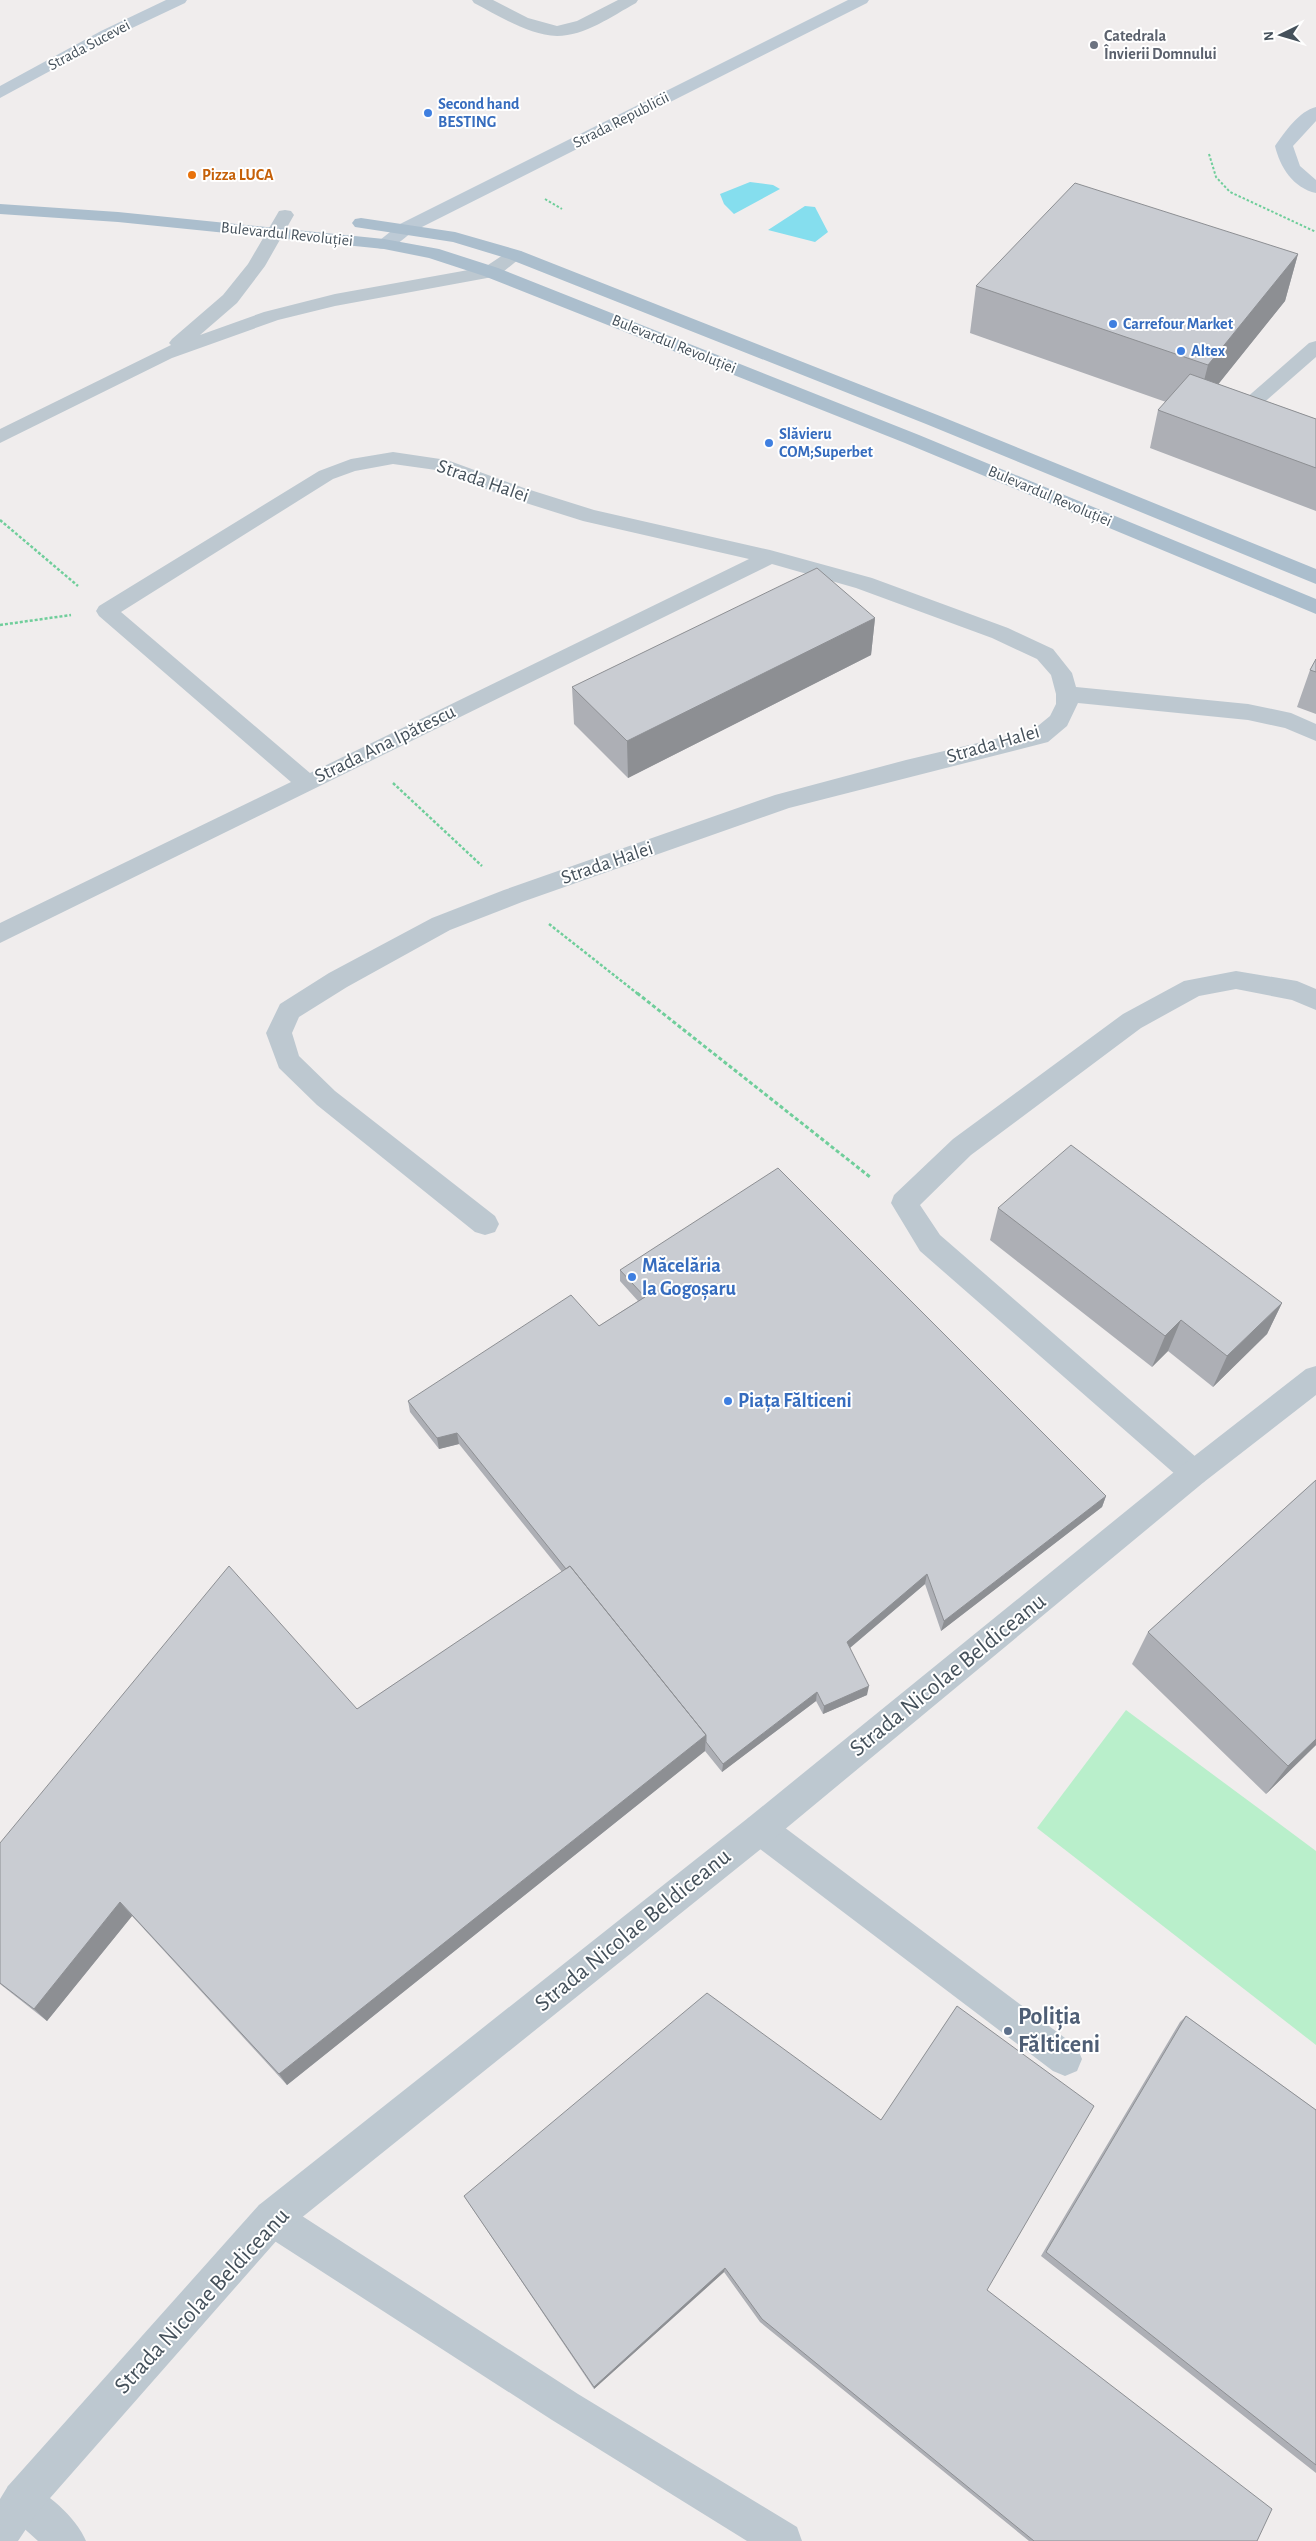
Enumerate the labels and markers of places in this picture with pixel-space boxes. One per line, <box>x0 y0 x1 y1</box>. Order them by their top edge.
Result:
place label: Catedrala Învierii Domnului <box>1104 28 1217 62</box>
marker: Catedrala Învierii Domnului <box>1088 39 1100 51</box>
place label: Second hand BESTING <box>438 96 520 130</box>
marker: Second hand BESTING <box>422 107 434 119</box>
place label: Pizza LUCA <box>202 167 274 183</box>
marker: Pizza LUCA <box>186 169 198 181</box>
place label: Carrefour Market <box>1123 316 1234 332</box>
marker: Carrefour Market <box>1107 318 1119 330</box>
place label: Altex <box>1191 343 1226 359</box>
marker: Altex <box>1175 345 1187 357</box>
place label: Slăvieru COM;Superbet <box>779 426 873 460</box>
marker: Slăvieru COM;Superbet <box>763 437 775 449</box>
place label: Măcelăria la Gogoșaru <box>642 1256 736 1301</box>
marker: Măcelăria la Gogoșaru <box>626 1271 638 1283</box>
place label: Piața Fălticeni <box>738 1391 852 1413</box>
marker: Piața Fălticeni <box>722 1395 734 1407</box>
place label: Poliția Fălticeni <box>1018 2005 1100 2057</box>
marker: Poliția Fălticeni <box>1002 2025 1014 2037</box>

